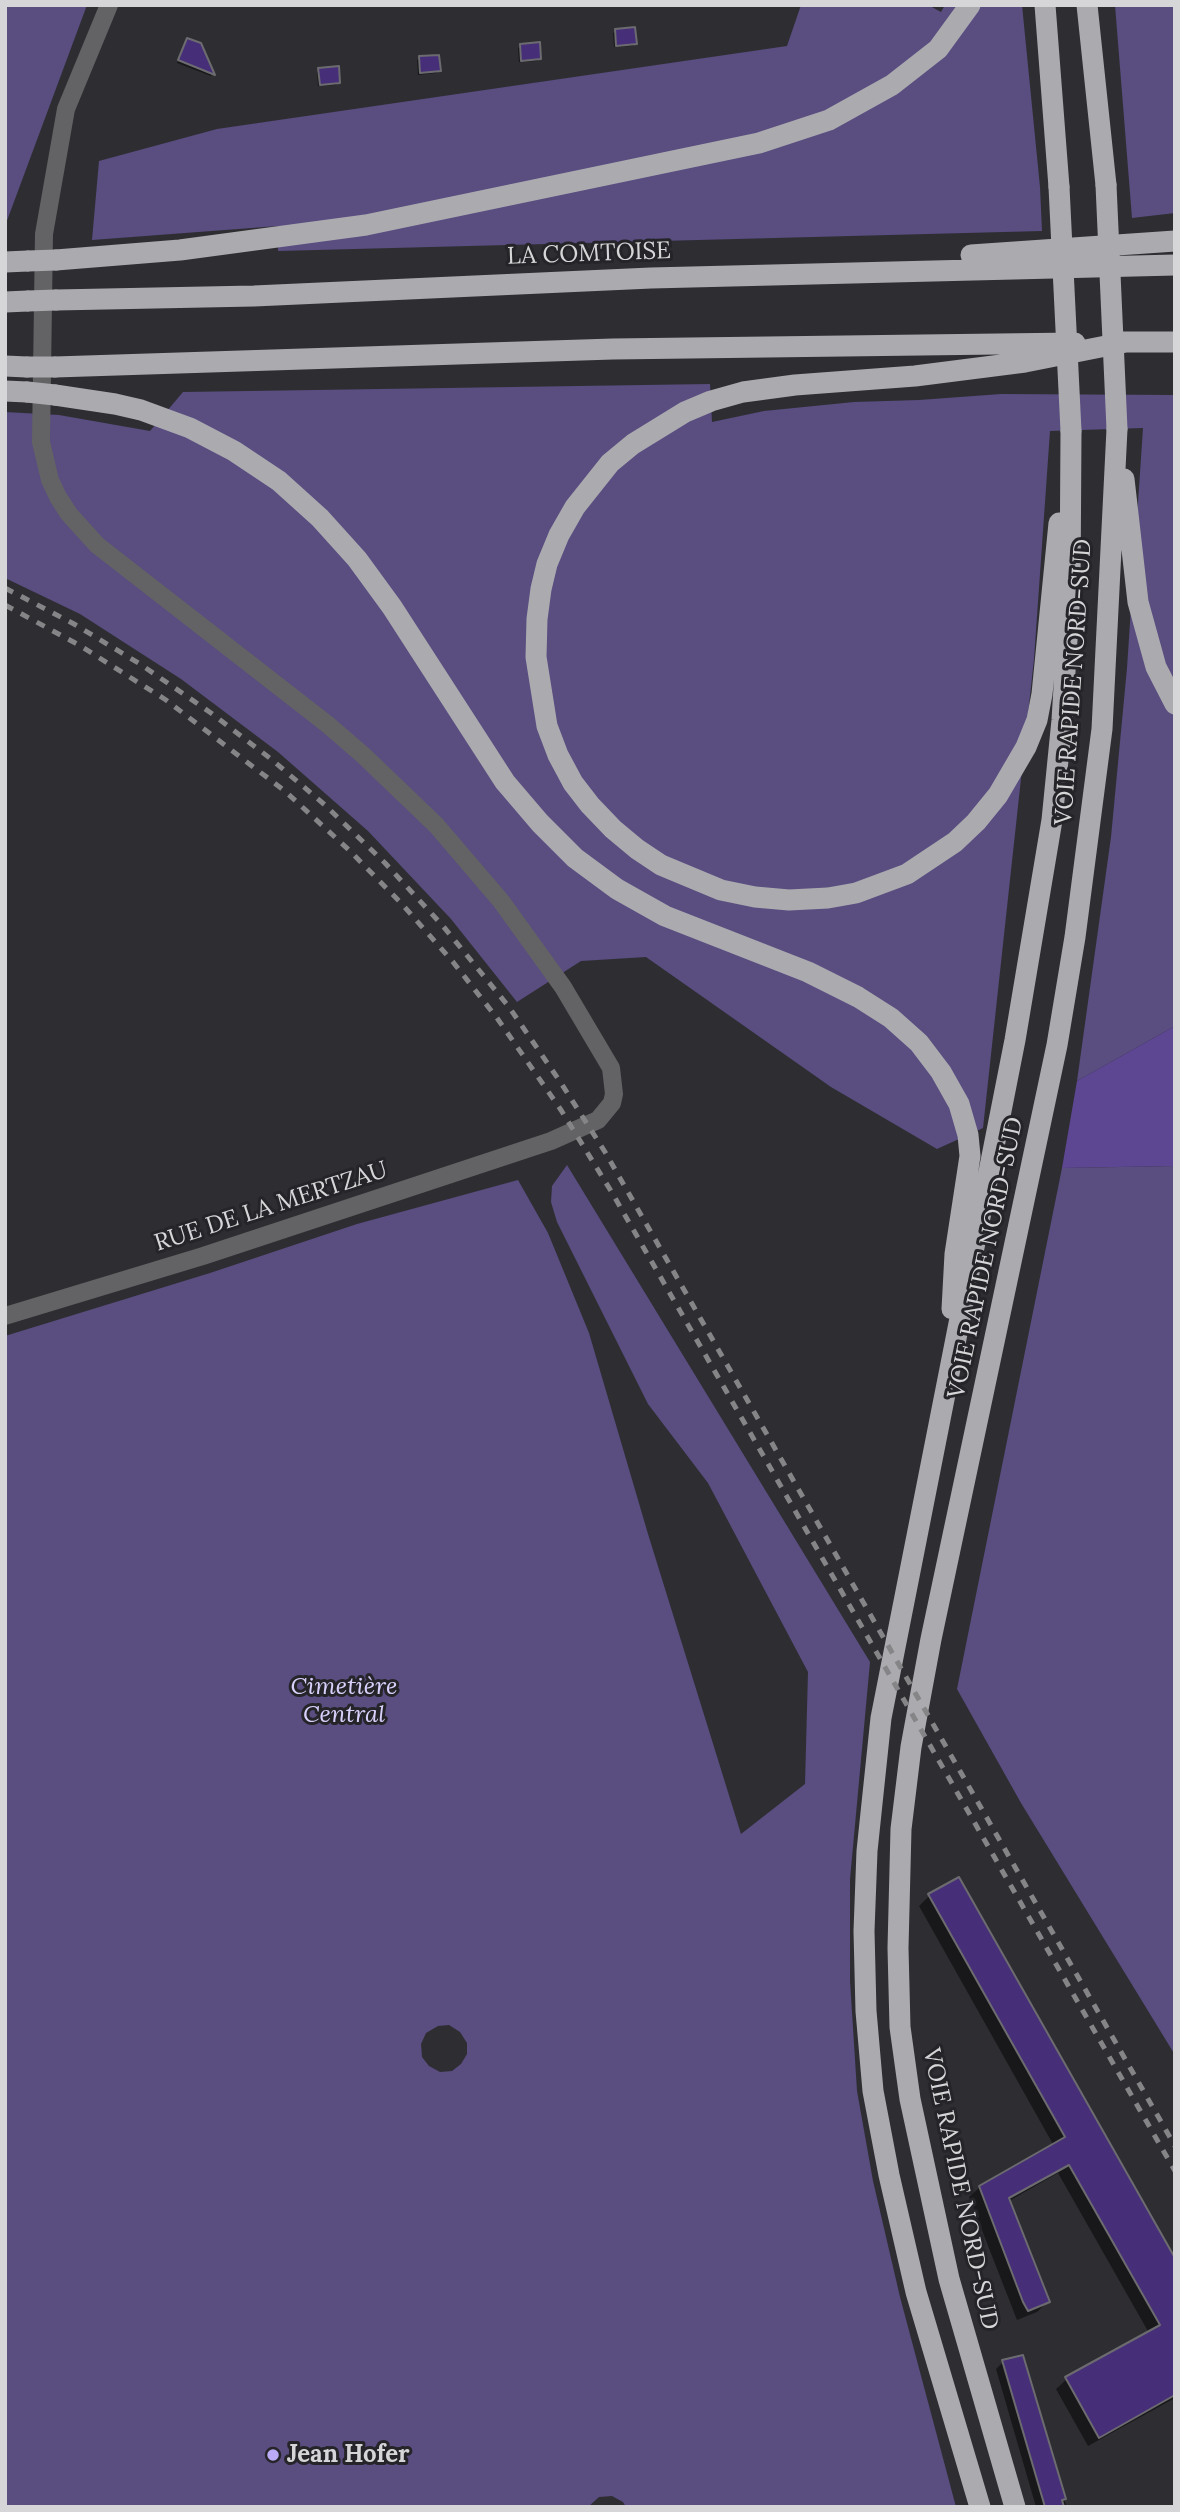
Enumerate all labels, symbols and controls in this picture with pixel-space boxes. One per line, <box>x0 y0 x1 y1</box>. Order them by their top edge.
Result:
street label: LA COMTOISE <box>506 237 672 271</box>
street label: VOIE RAPIDE NORD-SUD <box>1050 538 1098 826</box>
street label: VOIE RAPIDE NORD-SUD <box>942 1115 1030 1401</box>
street label: RUE DE LA MERTZAU <box>151 1156 391 1258</box>
park label: Cimetière Central <box>291 1673 397 1729</box>
street label: VOIE RAPIDE NORD-SUD <box>916 2046 1004 2332</box>
place label: Jean Hofer <box>287 2441 410 2469</box>
marker: Jean Hofer <box>265 2447 281 2463</box>

